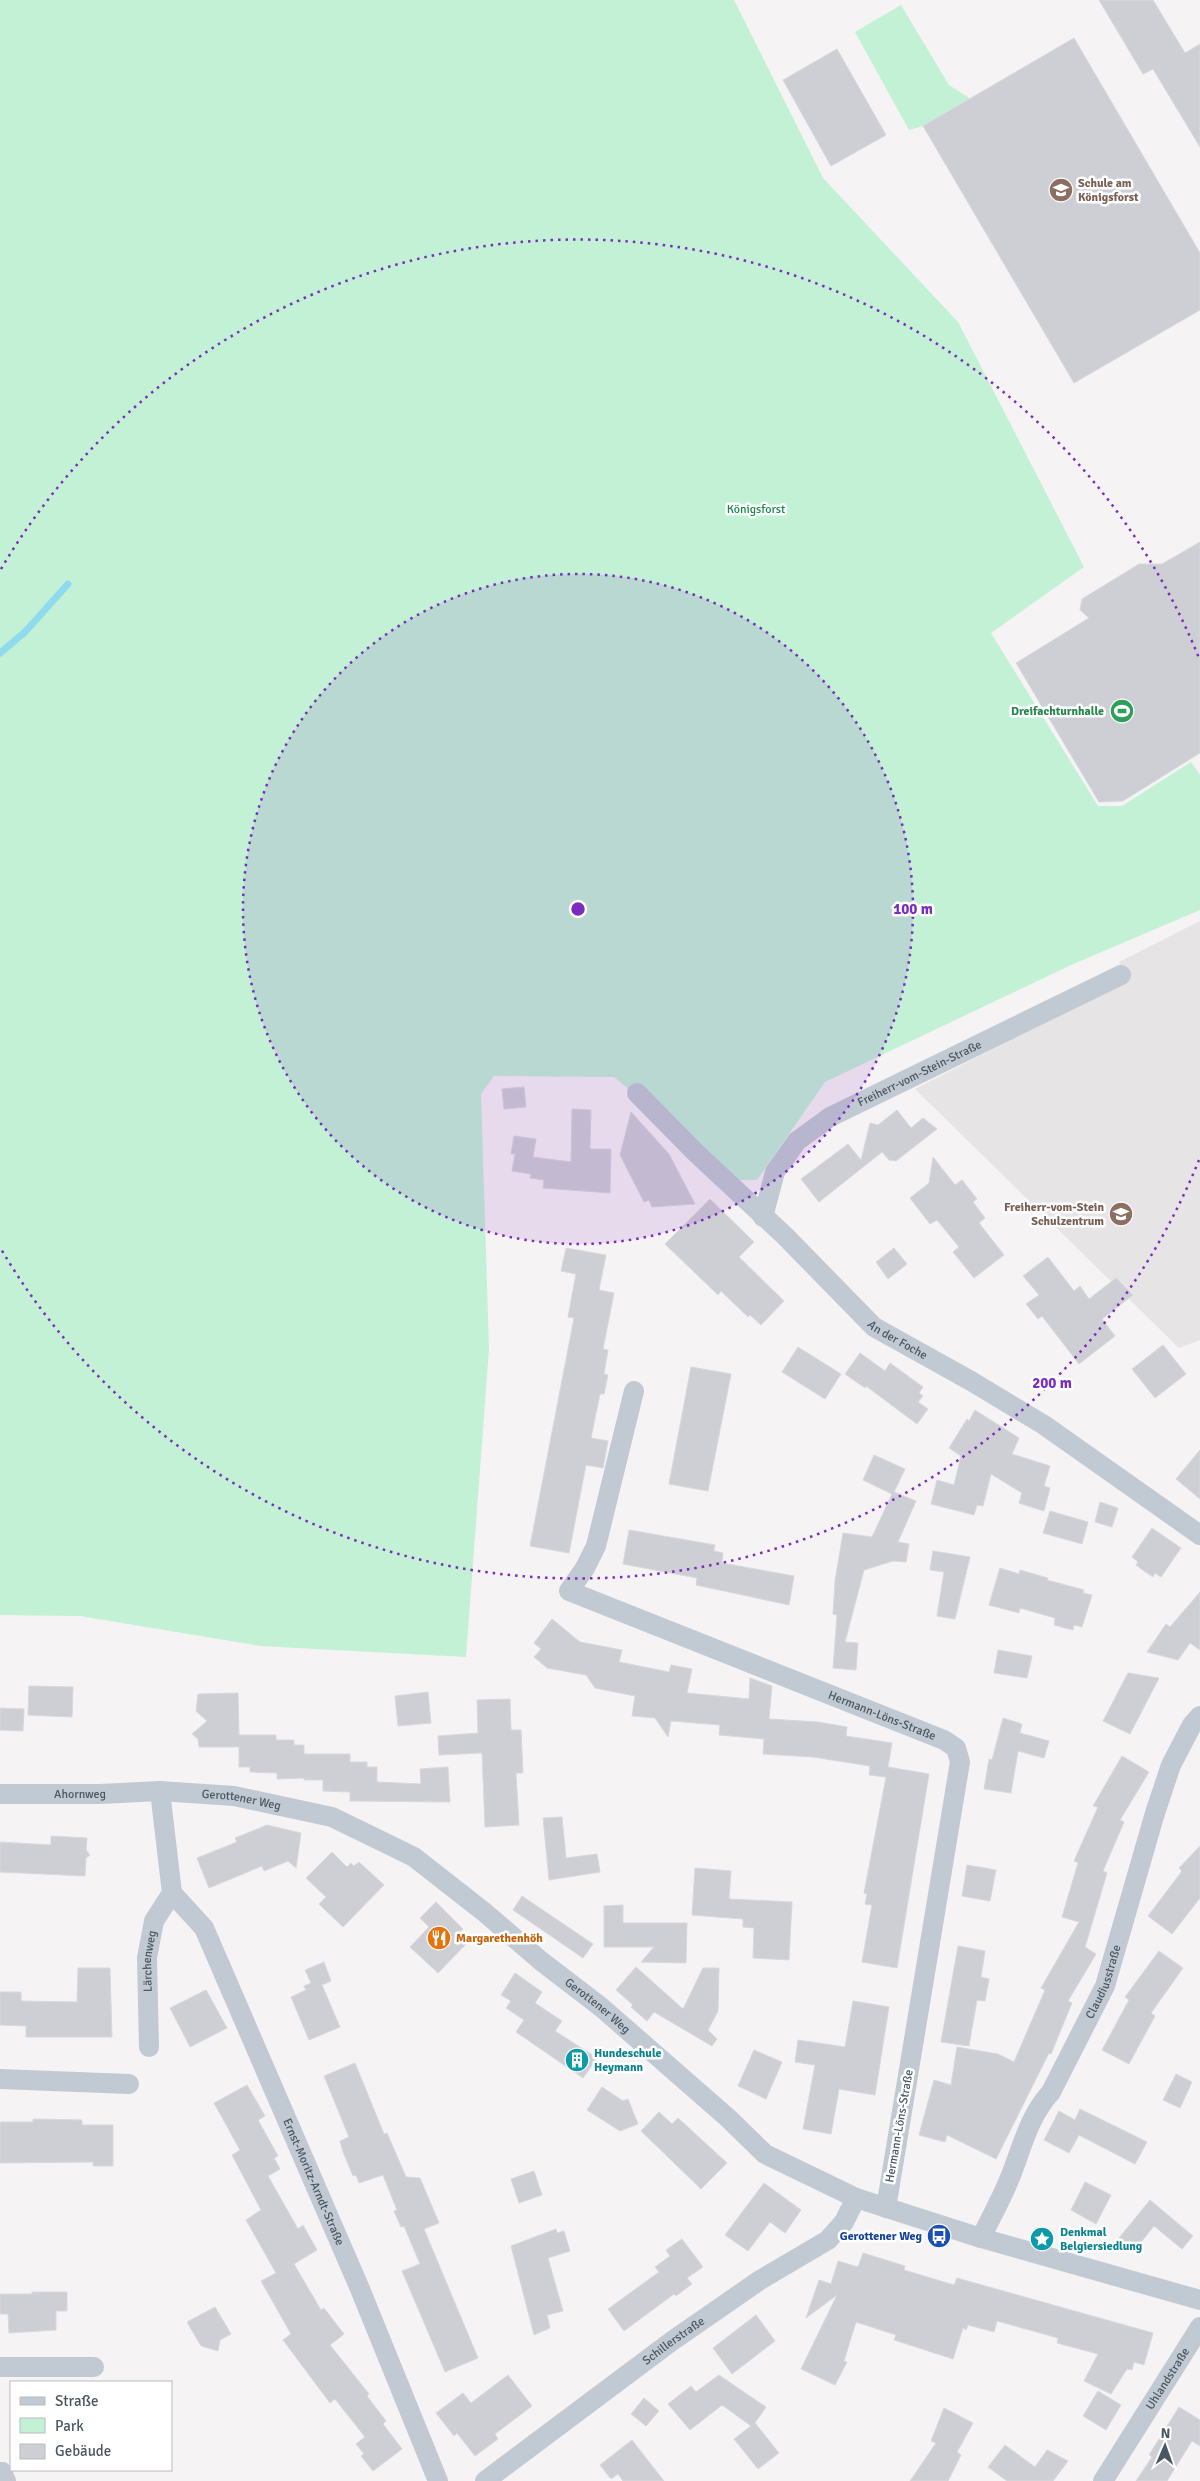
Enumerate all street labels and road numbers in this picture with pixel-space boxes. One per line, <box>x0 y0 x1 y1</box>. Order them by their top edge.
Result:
street label: Freiherr-vom-Stein-Straße <box>855 1037 984 1110</box>
street label: An der Foche <box>864 1318 930 1363</box>
street label: Hermann-Löns-Straße <box>826 1688 938 1744</box>
street label: Ahornweg <box>54 1787 106 1802</box>
street label: Gerottener Weg <box>201 1787 282 1814</box>
street label: Lärchenweg <box>140 1929 160 1992</box>
street label: Claudiusstraße <box>1083 1943 1125 2021</box>
street label: Gerottener Weg <box>562 1975 633 2037</box>
street label: Hermann-Löns-Straße <box>882 2068 917 2184</box>
street label: Ernst-Moritz-Arndt-Straße <box>279 2116 347 2248</box>
street label: Schillerstraße <box>640 2314 708 2368</box>
street label: Uhlandstraße <box>1143 2345 1193 2413</box>

